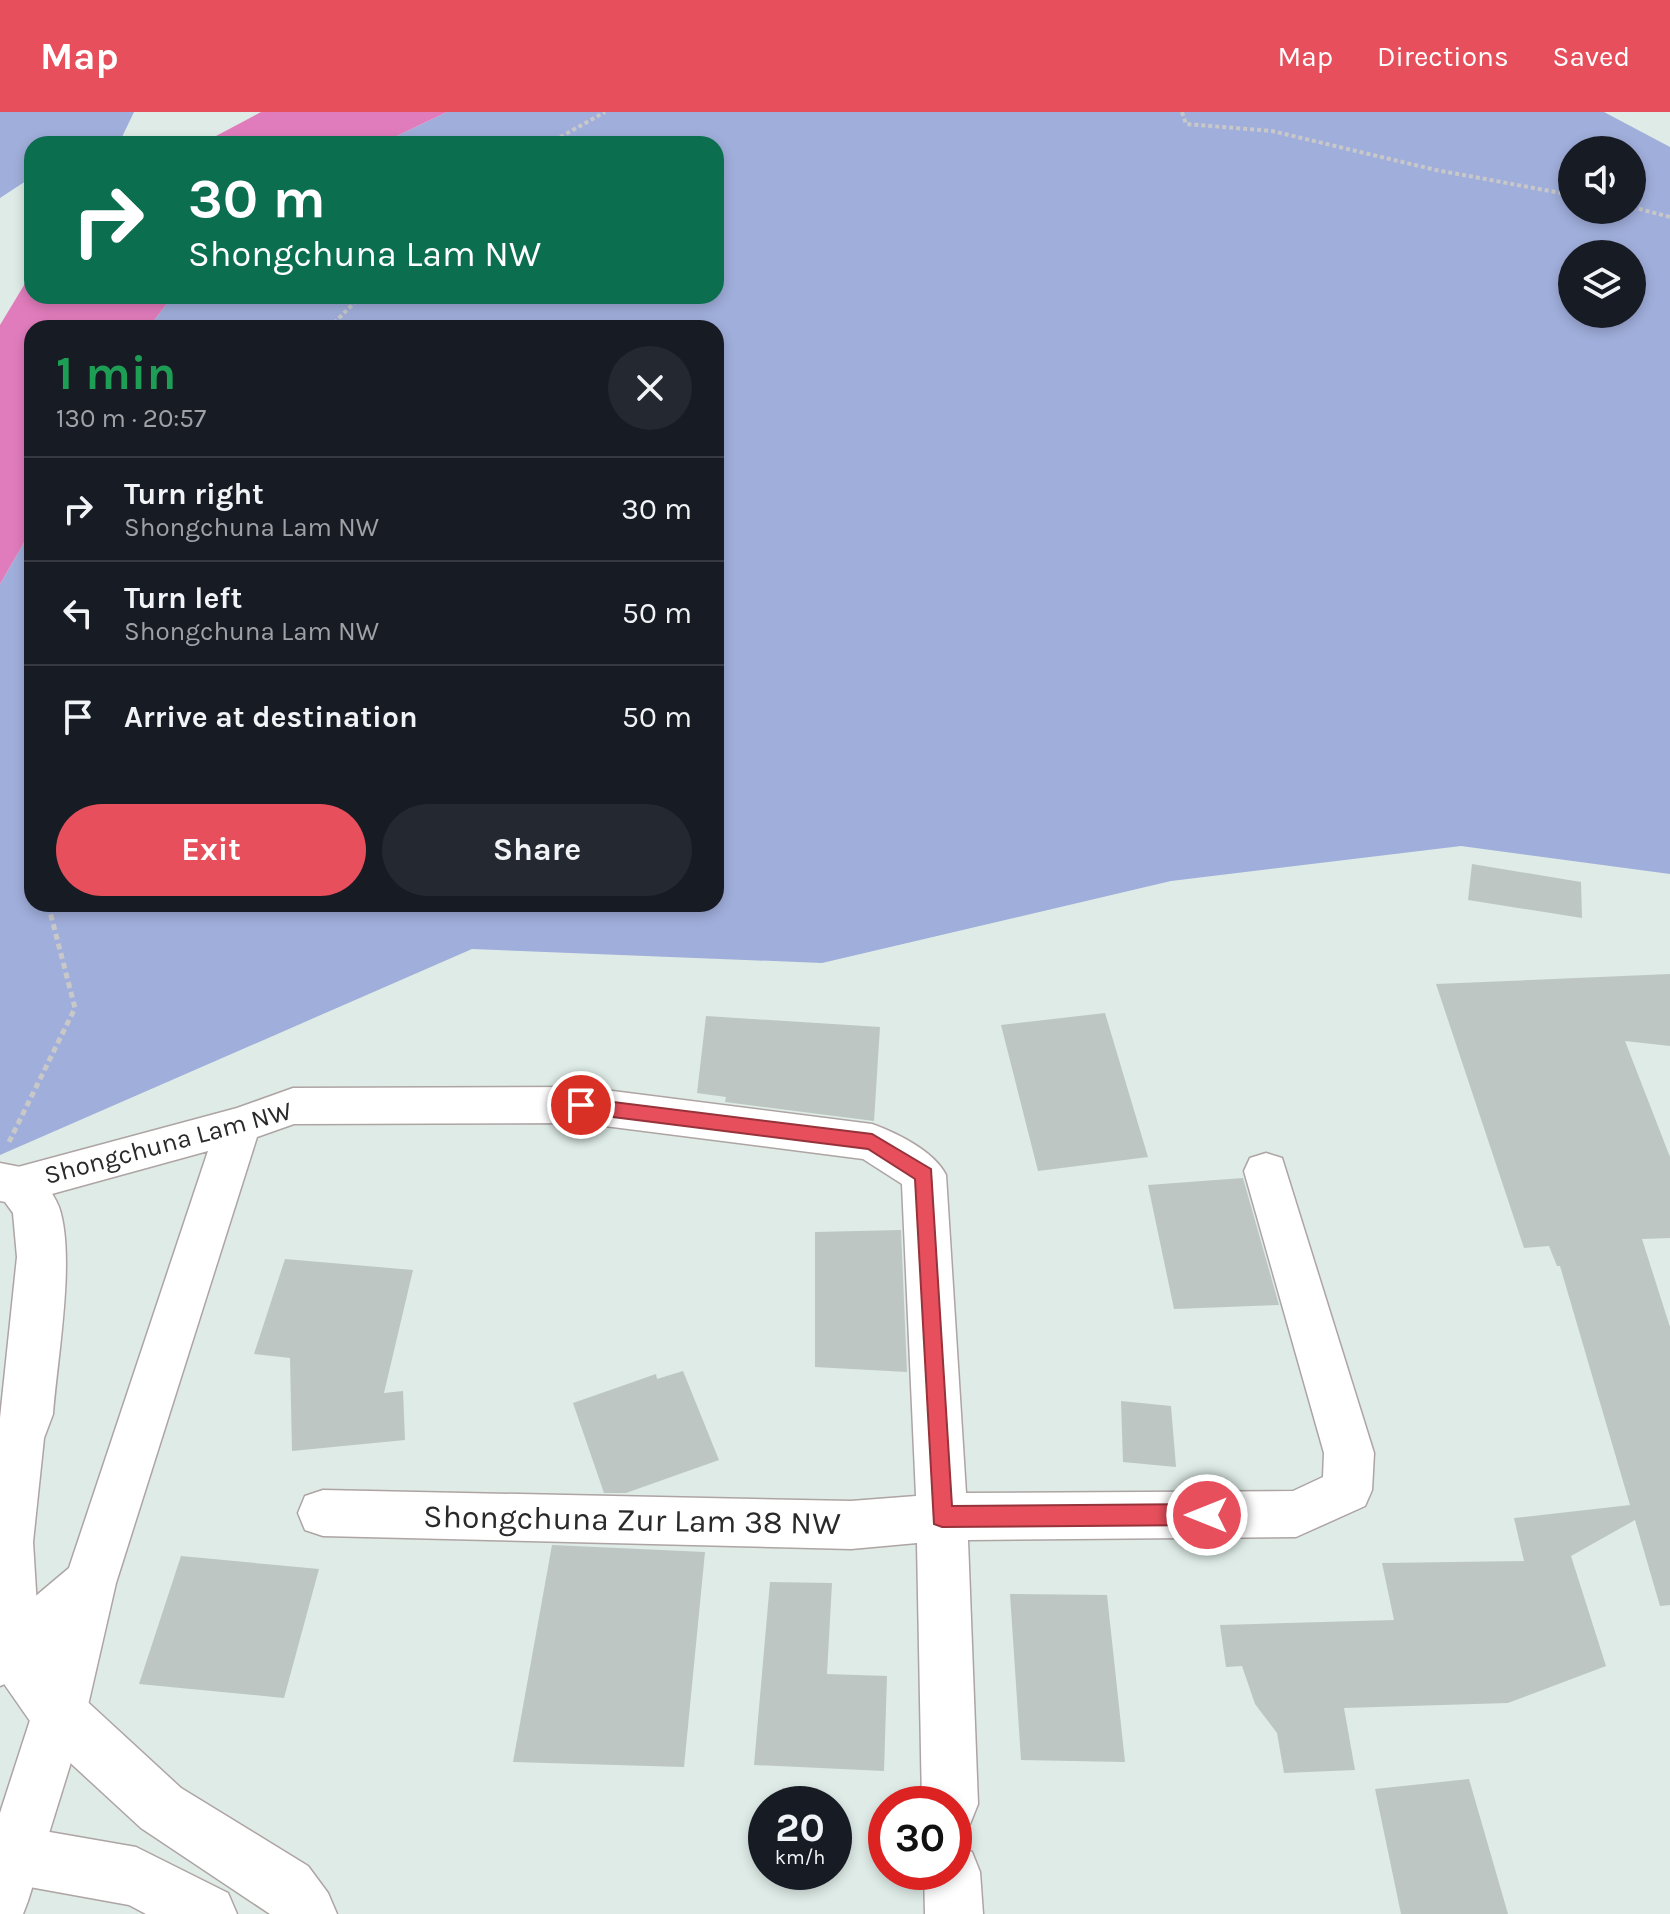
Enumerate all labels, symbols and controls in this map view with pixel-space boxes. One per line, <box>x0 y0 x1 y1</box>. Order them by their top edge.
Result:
text: Map <box>40 34 119 79</box>
text: Map <box>1278 40 1333 73</box>
text: Directions <box>1377 40 1509 73</box>
text: Saved <box>1553 40 1630 73</box>
map controls <box>1558 136 1646 328</box>
button: sound <box>1558 136 1646 224</box>
text: 30 m <box>188 166 326 231</box>
icon: right <box>56 168 160 272</box>
text: Shongchuna Lam NW <box>188 233 541 275</box>
button: layers <box>1558 240 1646 328</box>
text: 1 min <box>56 345 176 401</box>
button: close <box>608 346 692 430</box>
text: 130 m · 20:57 <box>56 403 206 434</box>
text: Turn right <box>124 476 264 512</box>
icon: right <box>56 487 100 531</box>
text: 30 m <box>621 491 692 527</box>
text: Shongchuna Lam NW <box>124 512 379 543</box>
text: Turn left <box>124 580 242 616</box>
icon: left <box>56 591 100 635</box>
text: 50 m <box>622 595 692 631</box>
text: Shongchuna Lam NW <box>124 616 379 647</box>
icon: arrive <box>56 695 100 739</box>
text: Arrive at destination <box>124 699 418 735</box>
text: 50 m <box>622 699 692 735</box>
button: Exit <box>56 804 366 896</box>
button: Share <box>382 804 692 896</box>
pin <box>547 1071 615 1139</box>
icon: arrive <box>559 1083 603 1127</box>
street label: Shongchuna Lam NW <box>41 1095 295 1191</box>
position arrow <box>1165 1473 1249 1557</box>
street label: Shongchuna Zur Lam 38 NW <box>423 1498 841 1542</box>
speed limit sign: 30 <box>868 1786 972 1890</box>
text: 20 <box>775 1804 825 1851</box>
text: km/h <box>775 1846 825 1869</box>

